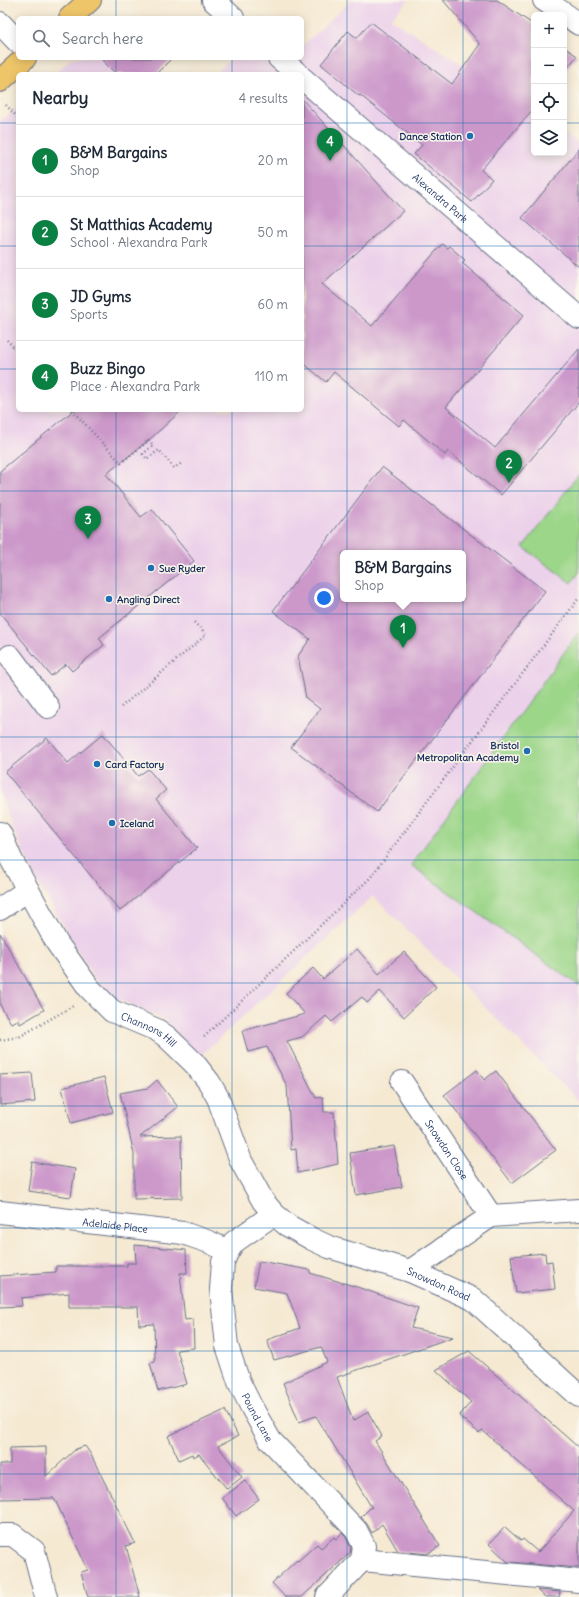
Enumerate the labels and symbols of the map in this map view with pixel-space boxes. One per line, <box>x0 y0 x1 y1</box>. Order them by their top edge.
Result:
pin: 4 <box>317 128 343 161</box>
place label: Dance Station <box>399 130 462 143</box>
marker: Dance Station <box>465 131 475 141</box>
street label: Alexandra Park <box>410 171 470 226</box>
pin: 2 <box>496 450 522 483</box>
pin: 3 <box>75 506 101 539</box>
place label: Sue Ryder <box>159 562 206 575</box>
marker: Sue Ryder <box>146 563 156 573</box>
your location <box>314 588 334 608</box>
place label: Angling Direct <box>117 593 181 606</box>
marker: Angling Direct <box>104 594 114 604</box>
pin: 1 <box>390 615 416 648</box>
place label: Bristol Metropolitan Academy <box>417 739 519 764</box>
marker: Bristol Metropolitan Academy <box>522 746 532 756</box>
place label: Card Factory <box>105 758 164 771</box>
marker: Card Factory <box>92 759 102 769</box>
place label: Iceland <box>120 817 154 830</box>
marker: Iceland <box>107 818 117 828</box>
street label: Channons Hill <box>119 1009 179 1050</box>
street label: Snowdon Close <box>422 1117 471 1182</box>
street label: Adelaide Place <box>82 1216 149 1236</box>
street label: Snowdon Road <box>405 1264 472 1304</box>
street label: Pound Lane <box>239 1391 276 1444</box>

